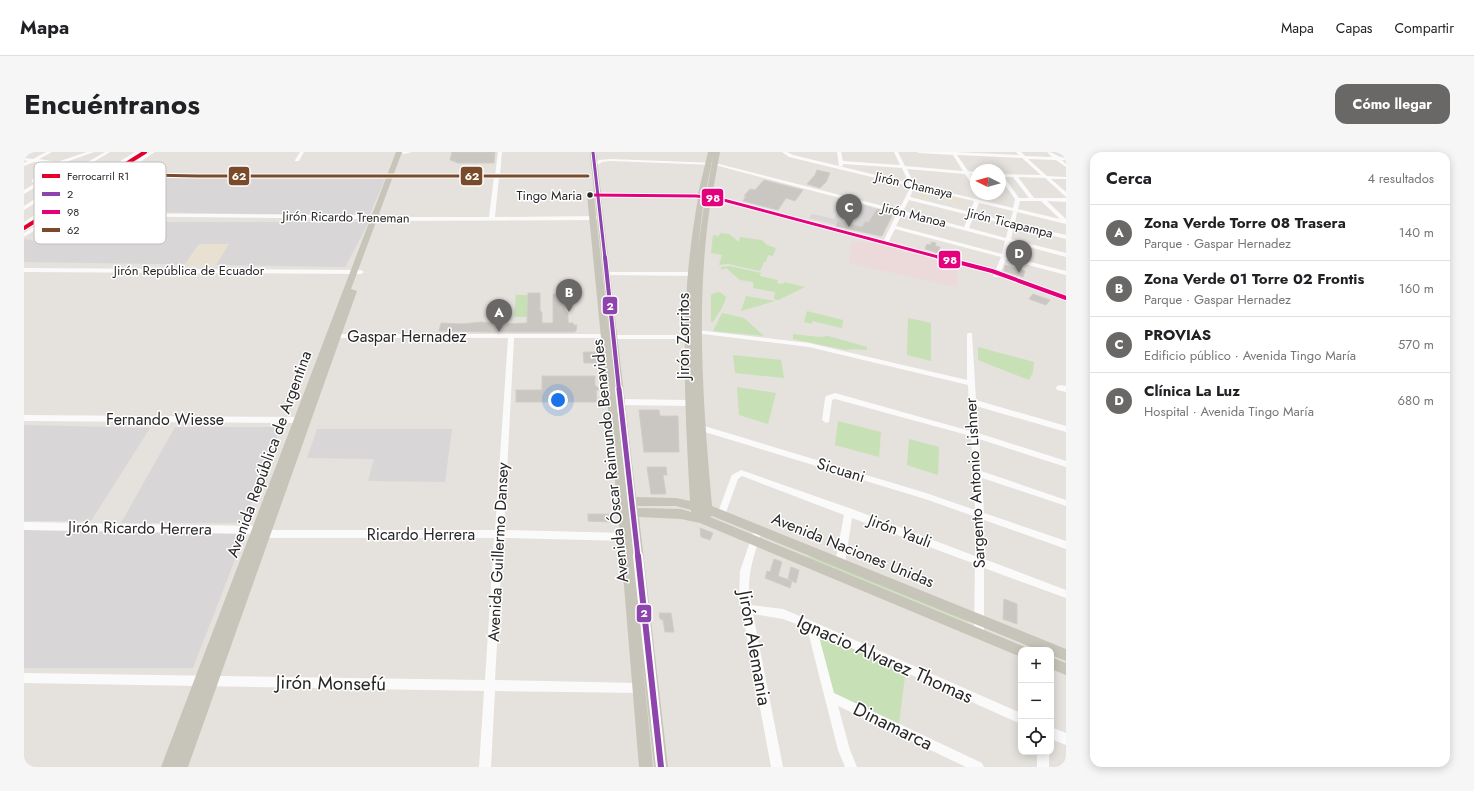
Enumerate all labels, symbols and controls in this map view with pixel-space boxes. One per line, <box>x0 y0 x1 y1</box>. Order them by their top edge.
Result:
text: Mapa <box>20 14 69 41</box>
text: Mapa <box>1281 18 1314 38</box>
text: Capas <box>1336 18 1373 38</box>
text: Compartir <box>1395 18 1454 38</box>
text: Encuéntranos <box>24 84 200 125</box>
button: Cómo llegar <box>1335 84 1450 124</box>
legend <box>34 162 166 244</box>
north arrow <box>970 164 1006 200</box>
line badge: 62 <box>228 166 250 186</box>
line badge: 62 <box>460 166 483 186</box>
street label: Jirón Chamaya <box>871 166 955 203</box>
text: Cerca <box>1106 166 1152 190</box>
text: Ferrocarril R1 <box>67 168 129 184</box>
text: 62 <box>232 168 246 184</box>
text: 62 <box>465 168 479 184</box>
text: 4 resultados <box>1367 169 1434 188</box>
text: 2 <box>67 186 73 202</box>
place label: Tingo Maria <box>516 186 582 205</box>
line badge: 98 <box>701 188 724 207</box>
marker: Tingo Maria <box>585 190 595 200</box>
text: 98 <box>706 190 720 206</box>
pin: C <box>836 194 862 227</box>
street label: Jirón Manoa <box>878 197 948 232</box>
street label: Jirón Ticapampa <box>963 203 1055 243</box>
text: 98 <box>67 204 79 220</box>
street label: Jirón Ricardo Treneman <box>280 206 410 228</box>
text: Zona Verde Torre 08 Trasera <box>1144 212 1346 234</box>
text: 62 <box>67 222 80 238</box>
text: A <box>1114 223 1124 242</box>
text: 140 m <box>1399 223 1434 242</box>
text: Parque · Gaspar Hernadez <box>1144 234 1291 253</box>
pin: D <box>1006 240 1032 273</box>
line badge: 98 <box>938 250 961 269</box>
text: 98 <box>943 252 957 268</box>
street label: Jirón República de Ecuador <box>112 261 265 280</box>
text: Zona Verde 01 Torre 02 Frontis <box>1144 268 1364 290</box>
pin: B <box>556 279 582 312</box>
text: B <box>1115 279 1123 298</box>
text: 160 m <box>1399 279 1434 298</box>
text: Parque · Gaspar Hernadez <box>1144 290 1291 309</box>
street label: Jirón Zorritos <box>672 293 695 381</box>
line badge: 2 <box>602 296 618 315</box>
text: 2 <box>606 298 614 314</box>
pin: A <box>486 299 512 332</box>
text: PROVIAS <box>1144 324 1211 346</box>
street label: Gaspar Hernadez <box>347 325 467 348</box>
text: C <box>1114 335 1124 354</box>
text: 570 m <box>1398 335 1434 354</box>
street label: Avenida Óscar Raimundo Benavides <box>586 338 634 584</box>
text: Edificio público · Avenida Tingo María <box>1144 346 1356 365</box>
street label: Avenida República de Argentina <box>221 347 317 561</box>
text: Clínica La Luz <box>1144 380 1240 402</box>
your location <box>548 390 568 410</box>
text: D <box>1114 391 1124 410</box>
text: 680 m <box>1398 391 1434 410</box>
street label: Sargento Antonio Lishner <box>959 397 991 569</box>
text: Hospital · Avenida Tingo María <box>1144 402 1314 421</box>
street label: Fernando Wiesse <box>106 408 224 431</box>
street label: Sicuani <box>814 452 868 488</box>
street label: Avenida Guillermo Dansey <box>482 461 514 642</box>
street label: Avenida Naciones Unidas <box>768 507 938 593</box>
street label: Jirón Yauli <box>863 508 935 554</box>
street label: Jirón Ricardo Herrera <box>66 515 212 541</box>
street label: Ricardo Herrera <box>367 523 475 546</box>
street label: Jirón Alemania <box>731 585 778 708</box>
line badge: 2 <box>636 604 652 623</box>
text: 2 <box>640 605 648 621</box>
street label: Ignacio Alvarez Thomas <box>793 608 978 710</box>
map controls <box>1018 647 1054 755</box>
button: + <box>1018 647 1054 683</box>
street label: Jirón Monsefú <box>273 668 386 697</box>
button: − <box>1018 683 1054 719</box>
street label: Dinamarca <box>849 695 937 757</box>
button: locate <box>1018 719 1054 755</box>

